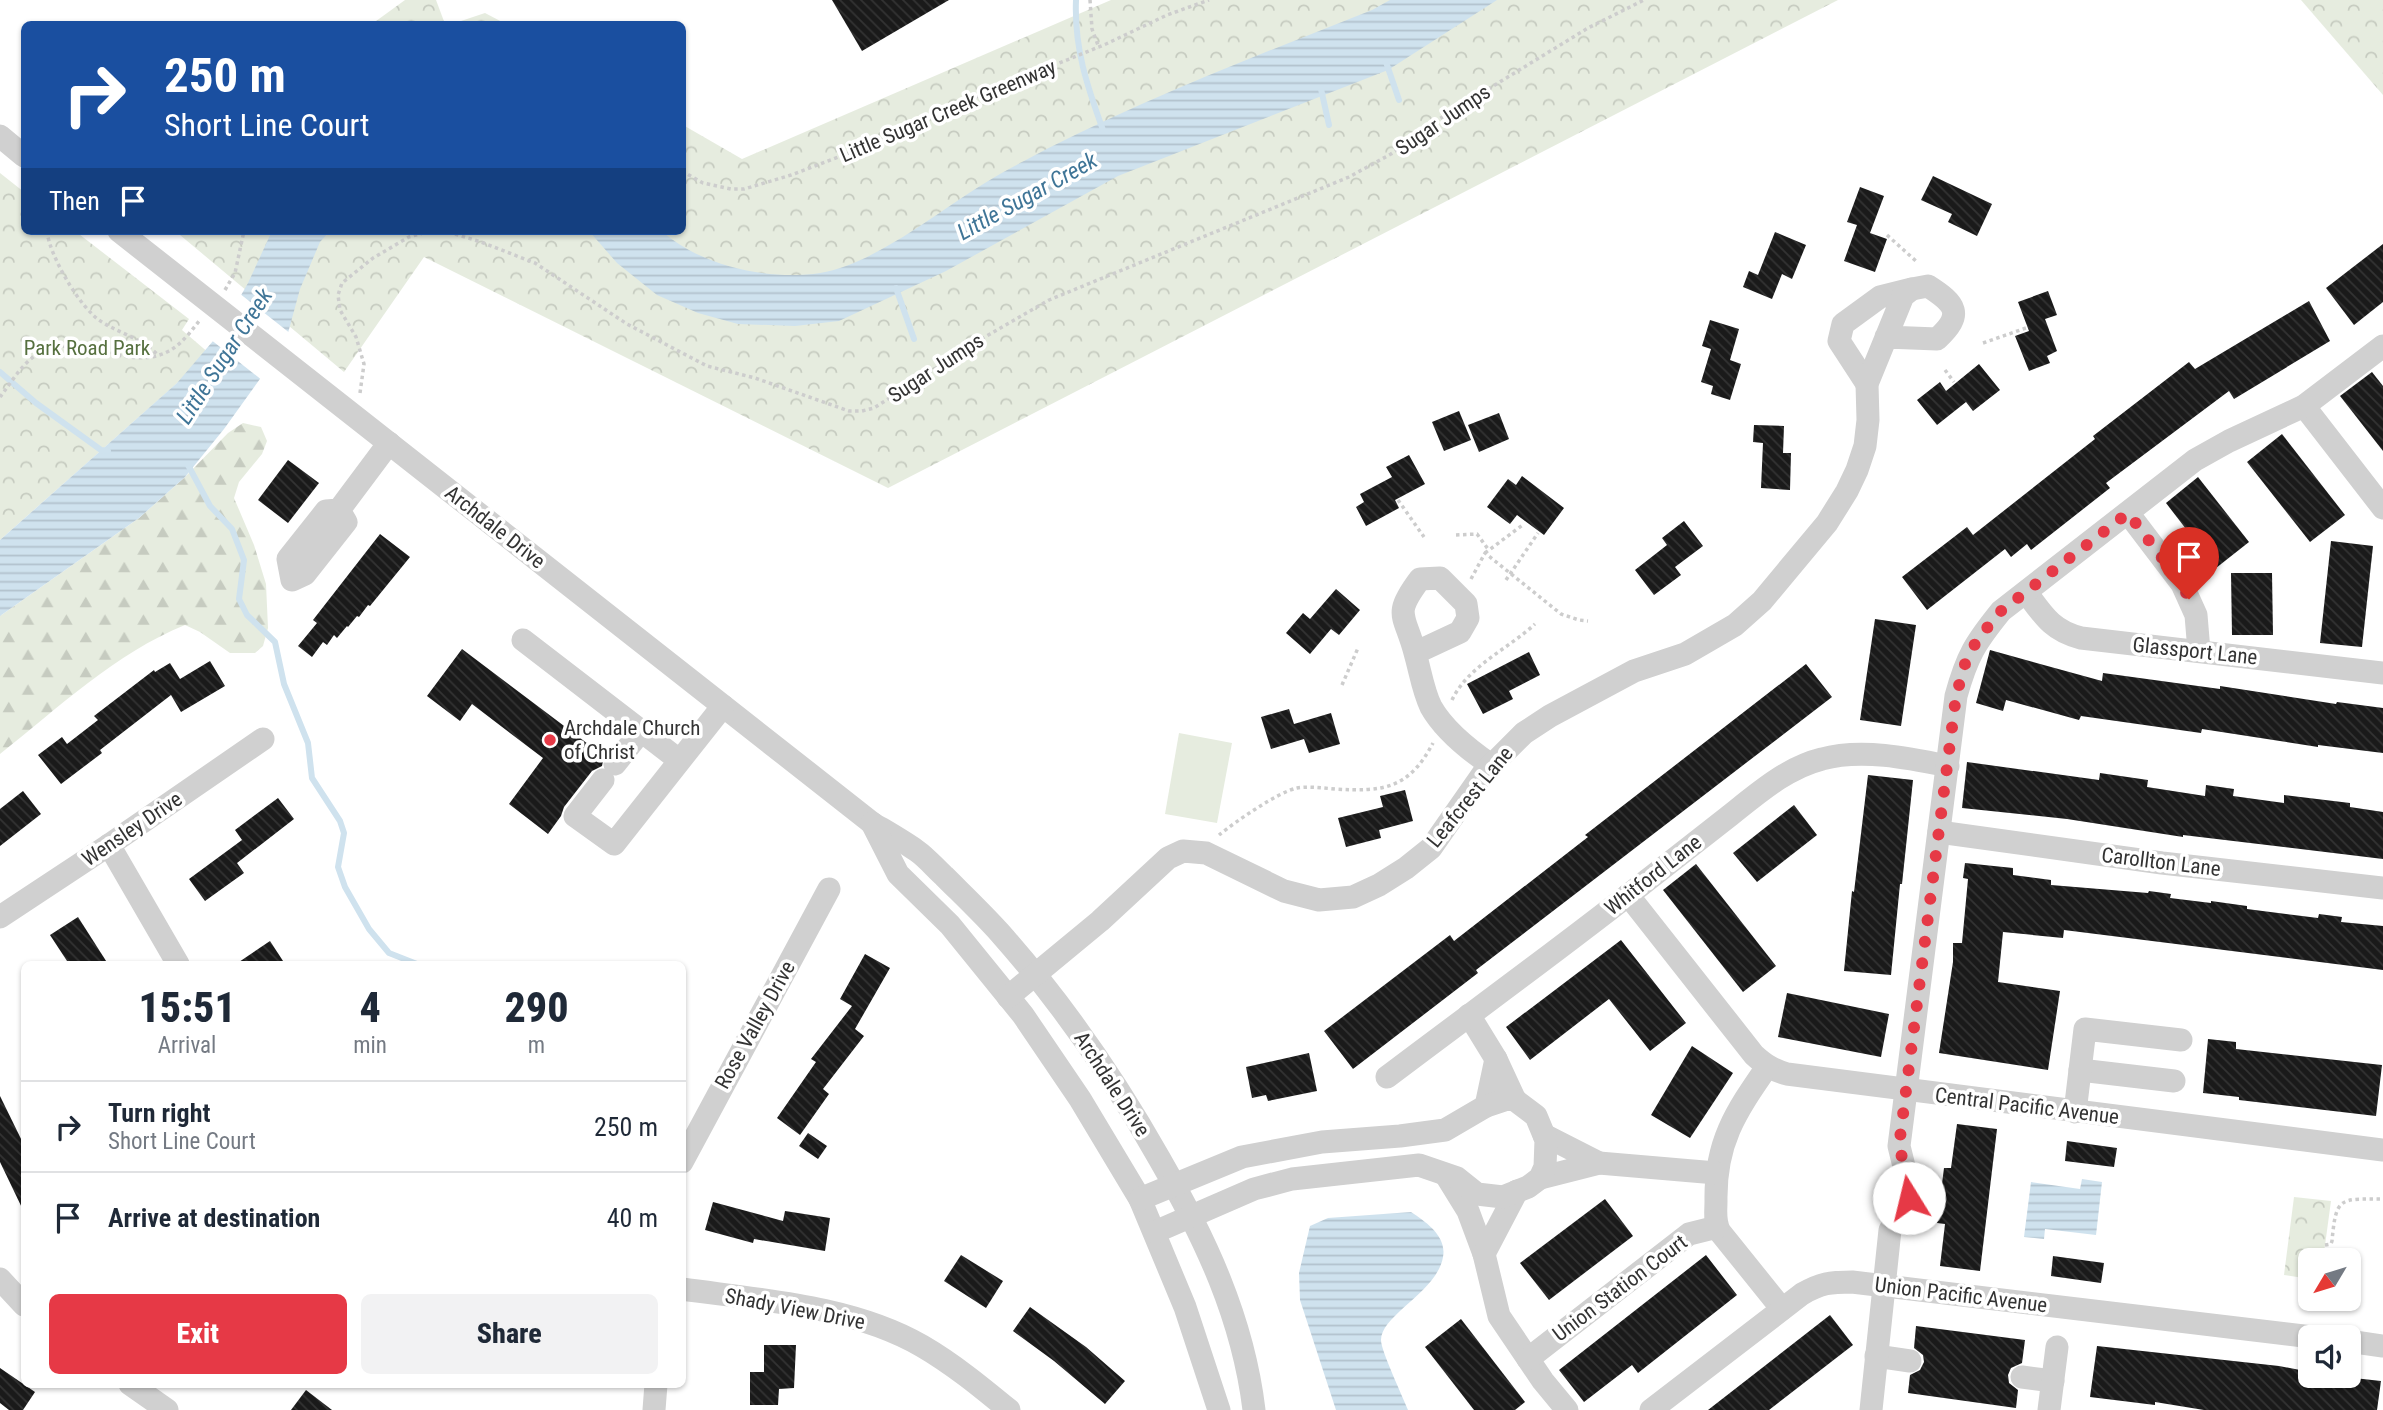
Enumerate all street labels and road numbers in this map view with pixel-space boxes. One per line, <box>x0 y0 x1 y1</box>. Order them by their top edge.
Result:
street label: Little Sugar Creek Greenway <box>836 54 1060 167</box>
street label: Sugar Jumps <box>1391 80 1495 160</box>
street label: Sugar Jumps <box>884 328 988 408</box>
street label: Archdale Drive <box>440 481 550 573</box>
street label: Glassport Lane <box>2131 633 2259 670</box>
street label: Leafcrest Lane <box>1422 742 1518 852</box>
street label: Wensley Drive <box>78 787 187 871</box>
street label: Whitford Lane <box>1600 830 1706 920</box>
street label: Carollton Lane <box>2100 843 2222 881</box>
street label: Rose Valley Drive <box>710 957 800 1093</box>
street label: Archdale Drive <box>1069 1027 1155 1141</box>
street label: Central Pacific Avenue <box>1934 1083 2121 1129</box>
street label: Union Station Court <box>1548 1230 1692 1346</box>
street label: Union Pacific Avenue <box>1873 1273 2049 1318</box>
street label: Shady View Drive <box>723 1284 867 1334</box>

